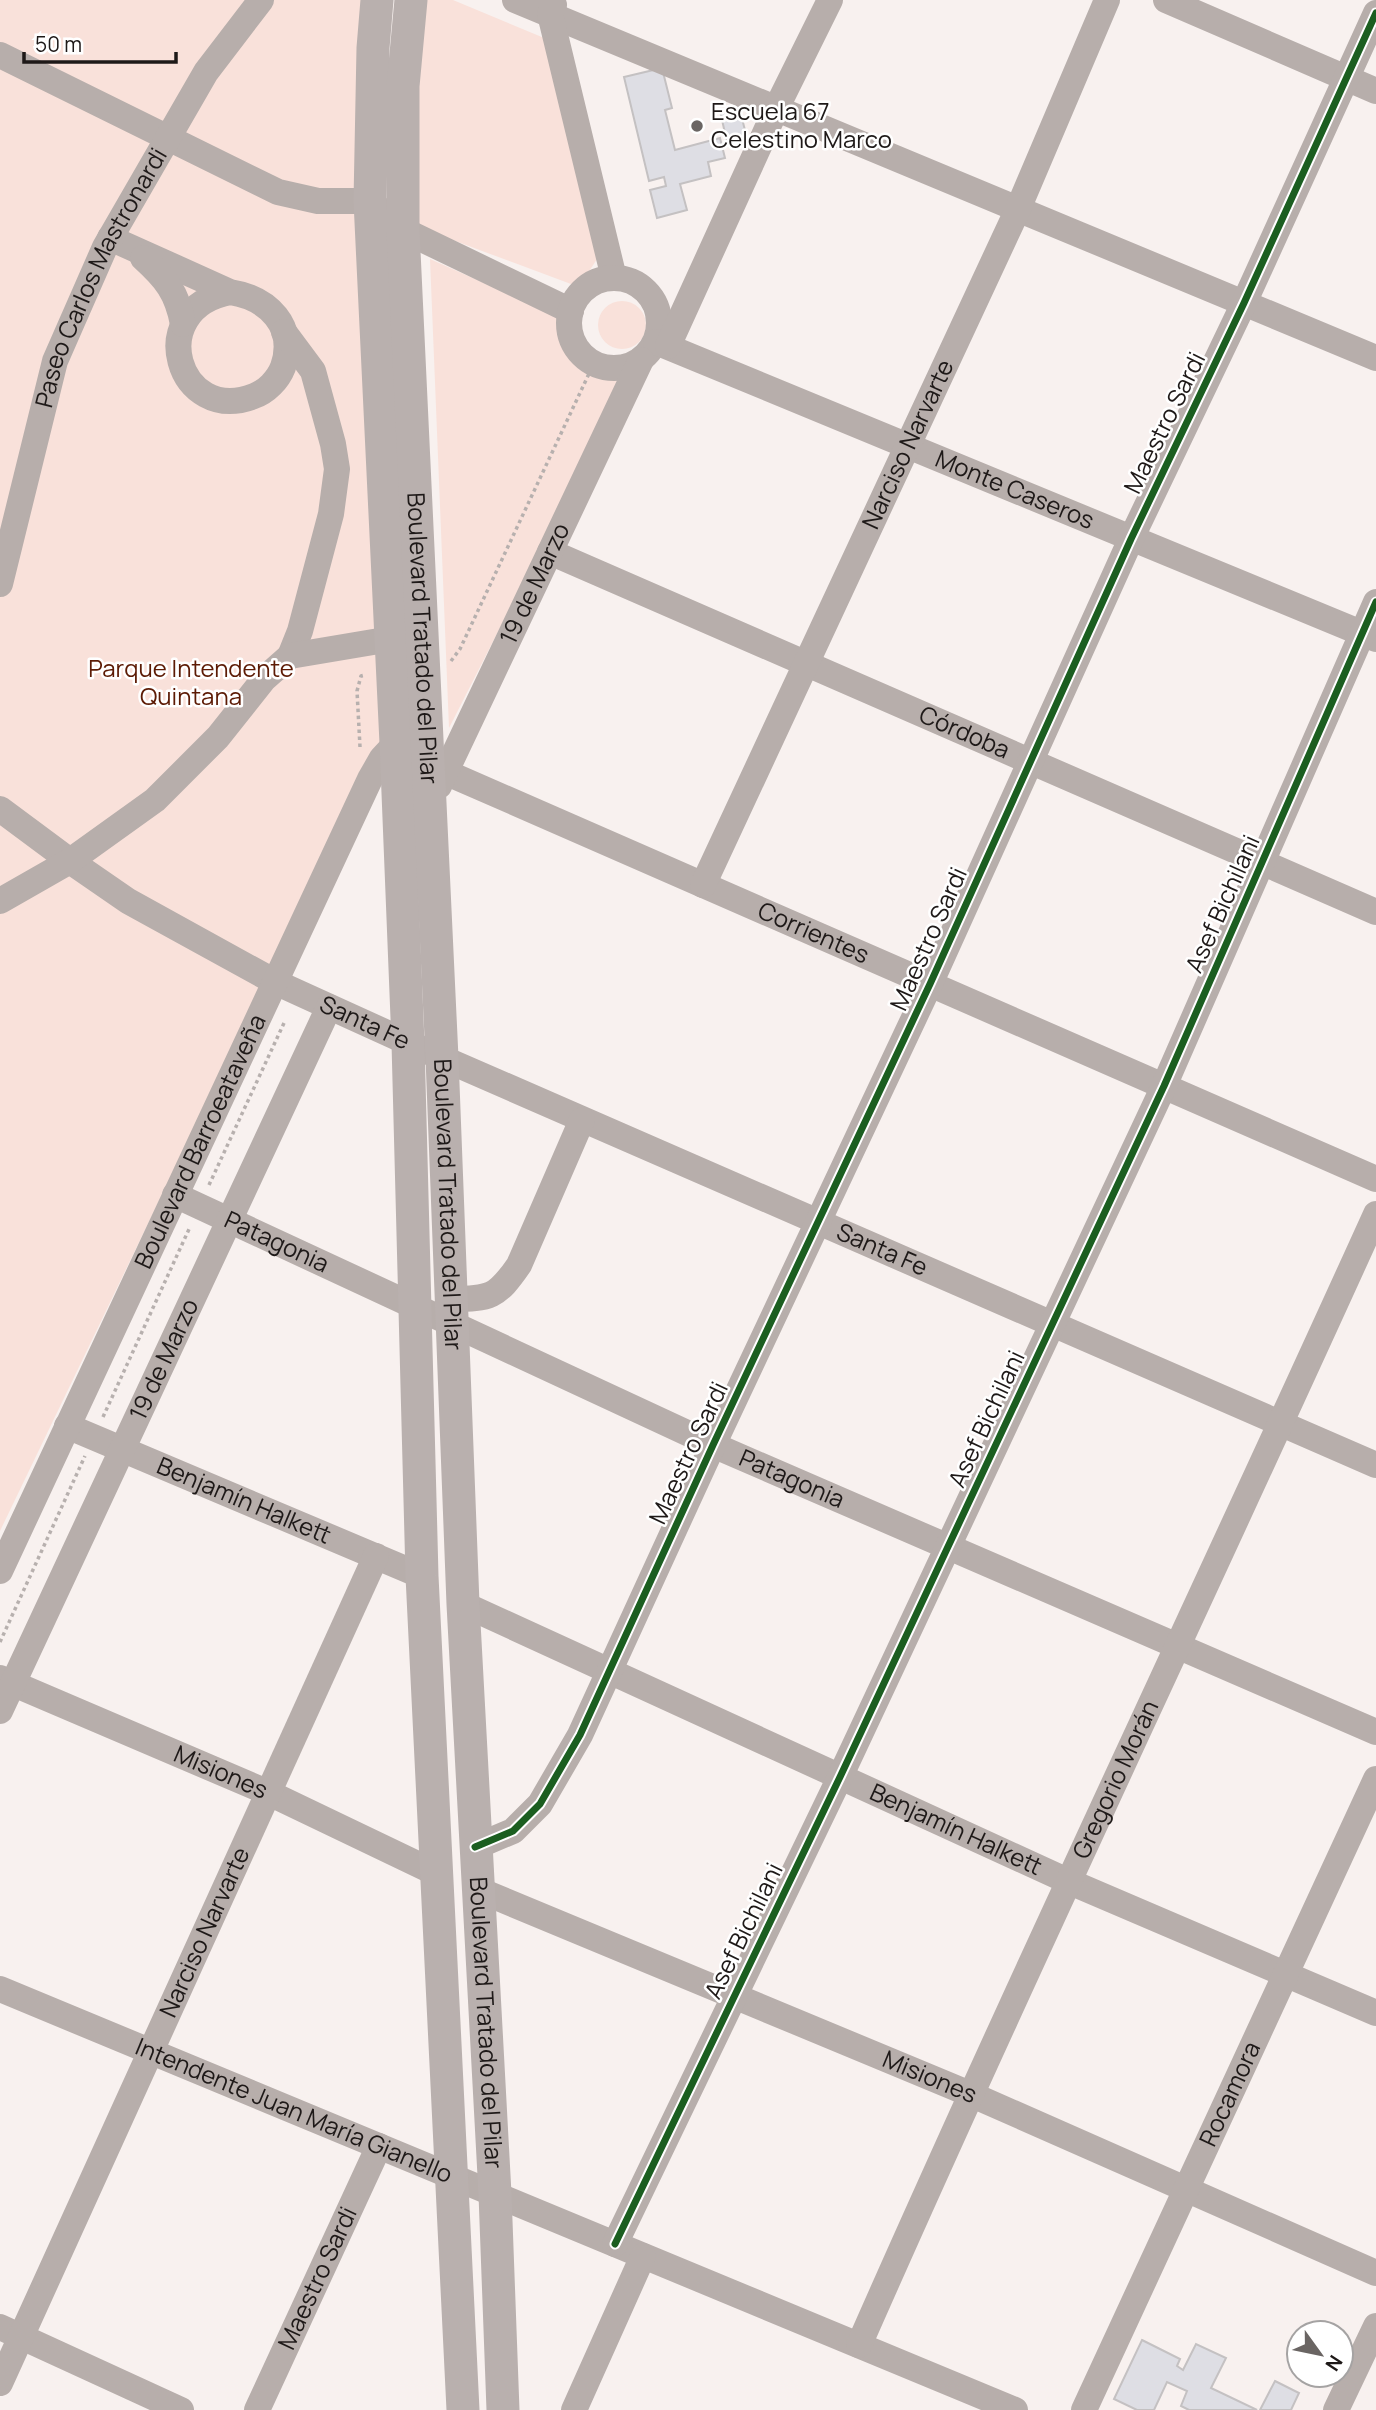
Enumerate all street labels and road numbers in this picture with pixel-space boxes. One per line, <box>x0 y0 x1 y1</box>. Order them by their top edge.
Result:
street label: Paseo Carlos Mastronardi <box>26 141 174 411</box>
street label: Maestro Sardi <box>1115 346 1212 499</box>
street label: Narciso Narvarte <box>853 354 961 534</box>
street label: Monte Caseros <box>931 441 1100 536</box>
street label: Boulevard Tratado del Pilar <box>400 492 447 785</box>
street label: 19 de Marzo <box>491 517 576 649</box>
street label: Córdoba <box>914 697 1015 765</box>
street label: Asef Bichilani <box>1177 829 1267 977</box>
street label: Maestro Sardi <box>881 862 974 1015</box>
street label: Corrientes <box>753 893 875 970</box>
street label: Santa Fe <box>315 987 416 1056</box>
street label: Boulevard Barroeataveña <box>126 1008 273 1273</box>
street label: Boulevard Tratado del Pilar <box>427 1058 471 1351</box>
street label: Patagonia <box>220 1202 335 1279</box>
street label: Santa Fe <box>832 1214 933 1283</box>
street label: 19 de Marzo <box>120 1293 205 1425</box>
street label: Asef Bichilani <box>940 1345 1032 1492</box>
street label: Maestro Sardi <box>640 1376 735 1529</box>
street label: Patagonia <box>734 1440 850 1515</box>
street label: Benjamín Halkett <box>152 1448 337 1551</box>
street label: Gregorio Morán <box>1064 1694 1165 1864</box>
street label: Misiones <box>169 1736 273 1806</box>
street label: Benjamín Halkett <box>865 1775 1048 1882</box>
street label: Narciso Narvarte <box>151 1841 256 2022</box>
street label: Asef Bichilani <box>696 1857 790 2004</box>
street label: Boulevard Tratado del Pilar <box>463 1876 512 2170</box>
street label: Intendente Juan María Gianello <box>131 2029 458 2190</box>
street label: Rocamora <box>1190 2036 1267 2151</box>
street label: Misiones <box>878 2042 982 2110</box>
street label: Maestro Sardi <box>269 2201 364 2354</box>

